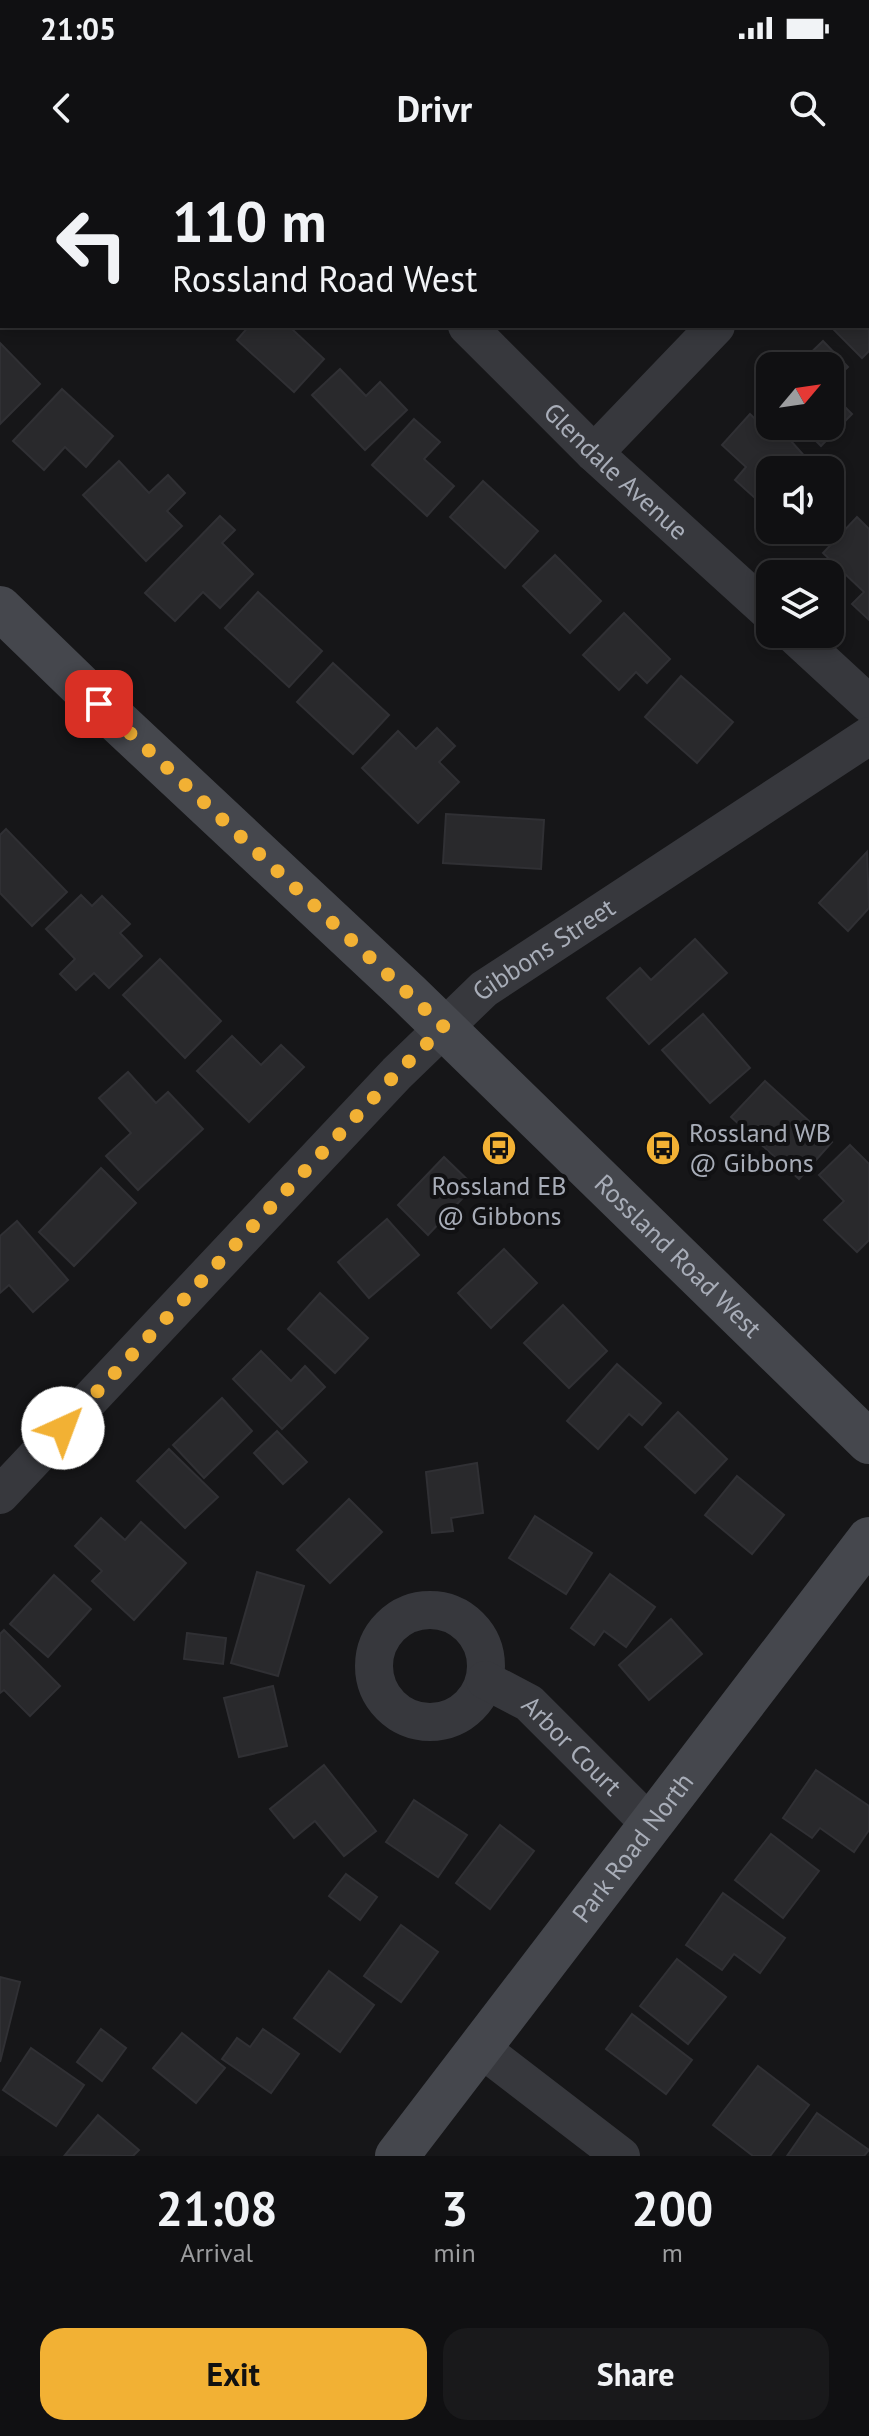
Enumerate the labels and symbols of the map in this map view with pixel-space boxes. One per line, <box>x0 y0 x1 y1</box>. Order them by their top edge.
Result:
north arrow <box>756 352 844 440</box>
street label: Glendale Avenue <box>537 395 695 547</box>
pin <box>65 670 133 738</box>
street label: Gibbons Street <box>465 890 621 1008</box>
place label: Rossland WB @ Gibbons <box>689 1116 831 1179</box>
bus stop icon: Rossland EB @ Gibbons <box>480 1129 518 1167</box>
bus stop icon: Rossland WB @ Gibbons <box>644 1129 682 1167</box>
street label: Rossland Road West <box>588 1167 769 1345</box>
place label: Rossland EB @ Gibbons <box>432 1169 566 1232</box>
position arrow <box>21 1386 105 1470</box>
street label: Arbor Court <box>515 1688 629 1802</box>
street label: Park Road North <box>565 1766 700 1929</box>

